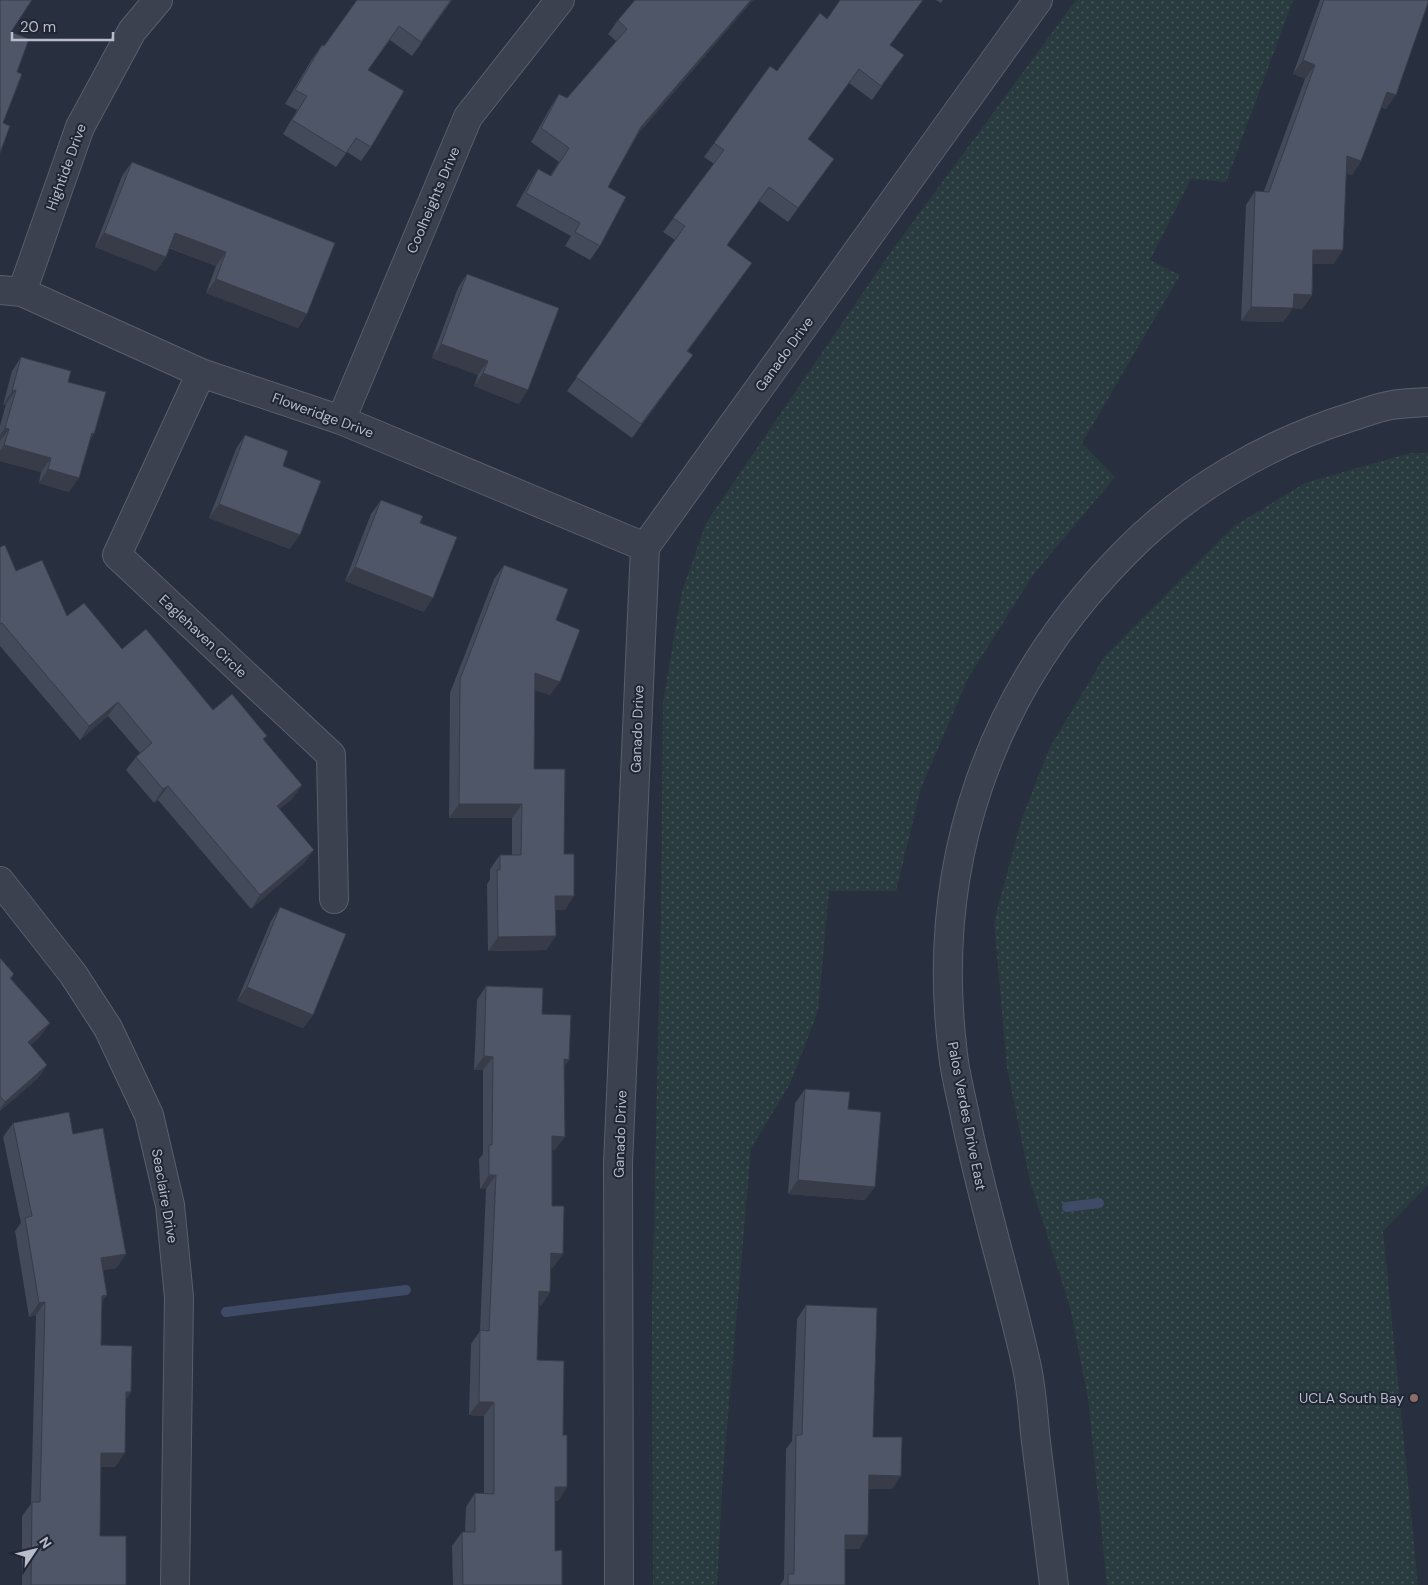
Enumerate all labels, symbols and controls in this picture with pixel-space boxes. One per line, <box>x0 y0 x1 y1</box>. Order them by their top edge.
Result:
scale bar <box>12 10 114 42</box>
text: 20 m <box>20 17 56 37</box>
street label: Hightide Drive <box>42 121 90 213</box>
street label: Coolheights Drive <box>402 144 464 256</box>
street label: Ganado Drive <box>751 313 817 395</box>
street label: Floweridge Drive <box>270 388 376 442</box>
street label: Eaglehaven Circle <box>155 591 251 681</box>
street label: Ganado Drive <box>626 685 648 773</box>
street label: Palos Verdes Drive East <box>944 1040 990 1192</box>
street label: Ganado Drive <box>609 1090 631 1178</box>
street label: Seaclaire Drive <box>148 1147 182 1245</box>
place label: UCLA South Bay <box>1299 1389 1404 1407</box>
marker: UCLA South Bay <box>1408 1392 1420 1404</box>
north arrow <box>10 1525 60 1575</box>
text: N <box>35 1533 56 1552</box>

